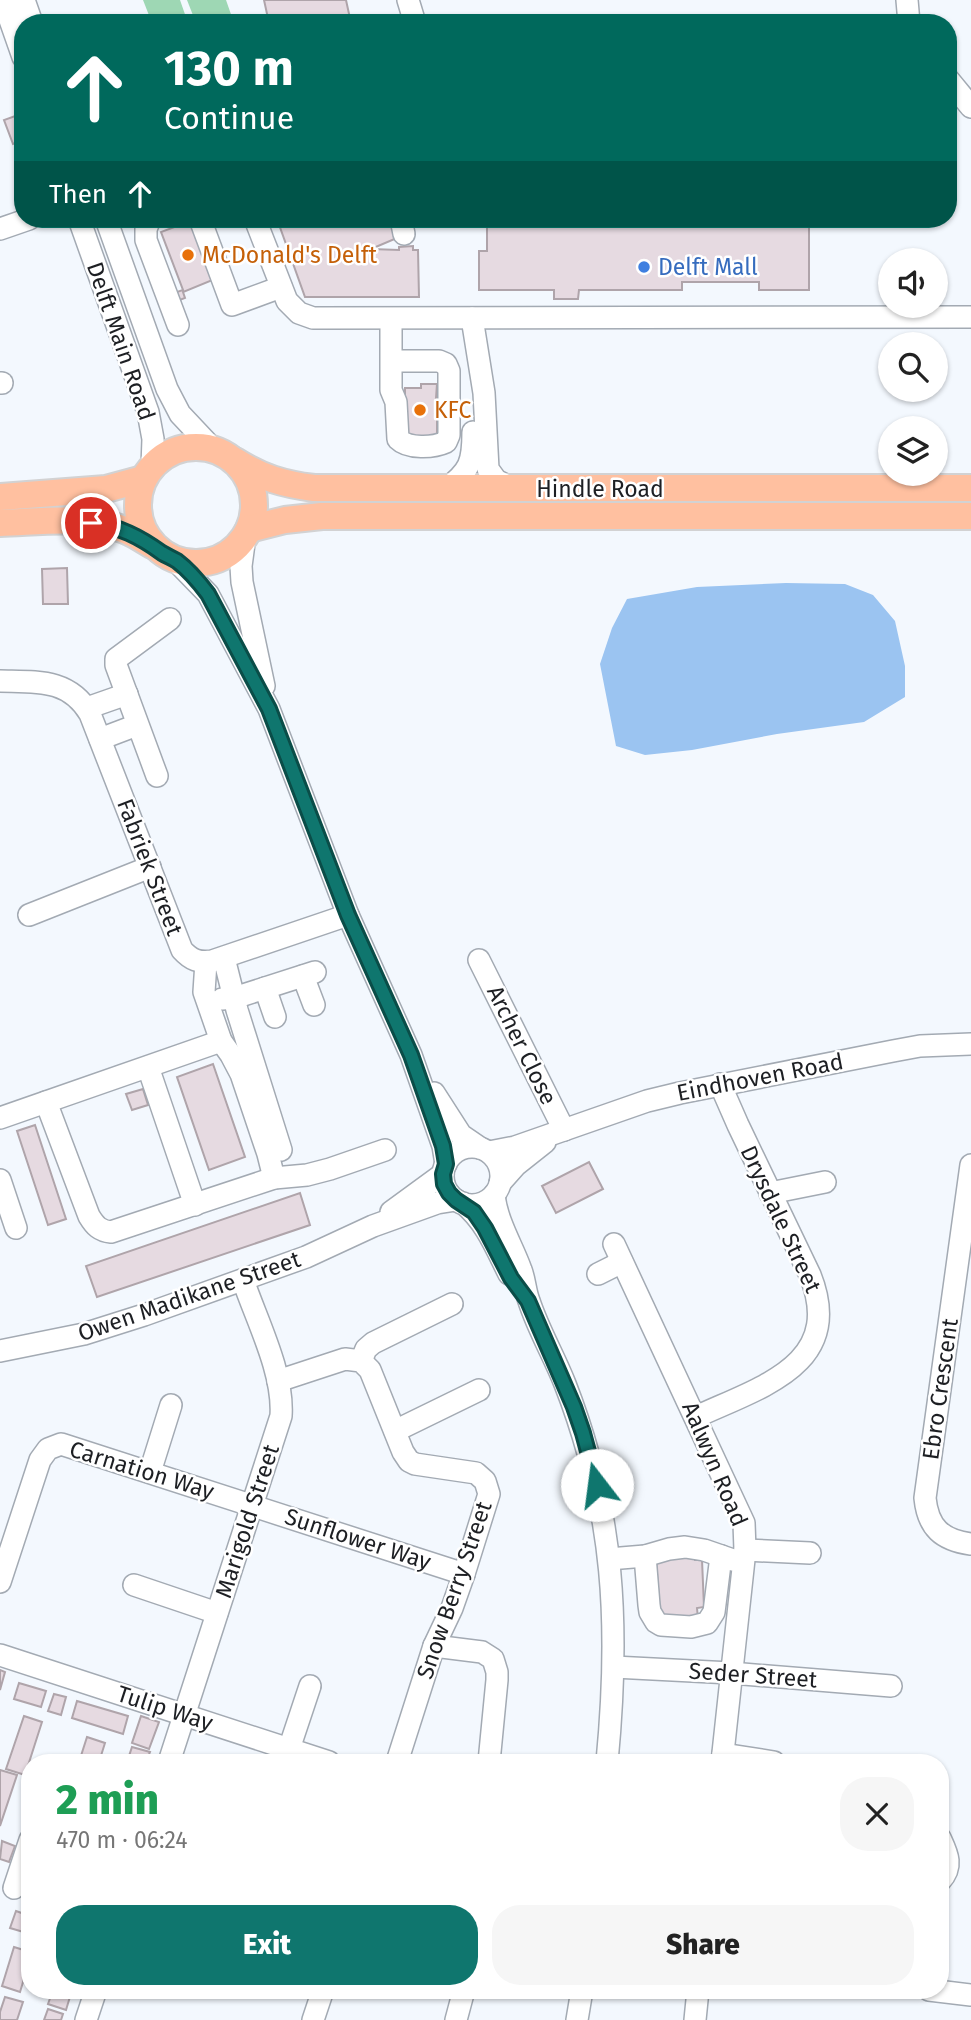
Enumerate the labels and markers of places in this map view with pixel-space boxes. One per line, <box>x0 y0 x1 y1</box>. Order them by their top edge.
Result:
place label: McDonald's Delft <box>202 241 378 269</box>
marker: McDonald's Delft <box>180 247 196 263</box>
place label: Delft Mall <box>658 253 758 281</box>
marker: Delft Mall <box>636 259 652 275</box>
place label: KFC <box>434 396 471 424</box>
marker: KFC <box>412 402 428 418</box>
pin <box>61 493 121 553</box>

